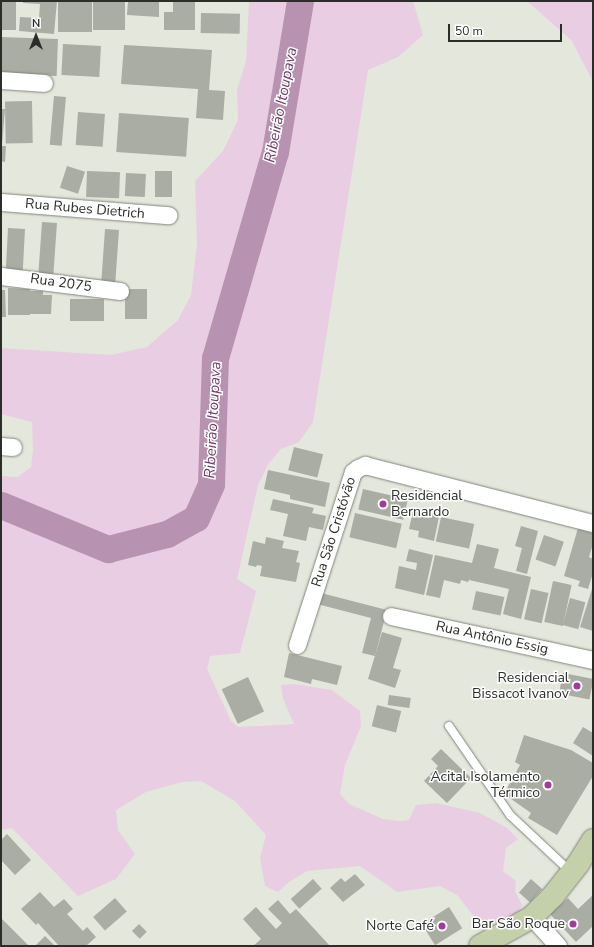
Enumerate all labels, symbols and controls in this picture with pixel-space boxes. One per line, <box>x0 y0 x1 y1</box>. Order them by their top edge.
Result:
north arrow <box>16 16 56 56</box>
text: N <box>32 16 40 31</box>
scale bar <box>450 16 564 42</box>
text: 50 m <box>455 23 483 39</box>
water label: Ribeirão Itoupava <box>261 46 301 164</box>
street label: Rua Rubes Dietrich <box>24 195 146 223</box>
street label: Rua 2075 <box>29 270 93 296</box>
water label: Ribeirão Itoupava <box>201 361 225 479</box>
street label: Rua São Cristóvão <box>308 475 360 589</box>
place label: Residencial Bernardo <box>391 488 462 520</box>
marker: Residencial Bernardo <box>378 499 388 509</box>
street label: Rua Antônio Essig <box>434 618 550 658</box>
place label: Residencial Bissacot Ivanov <box>472 670 569 702</box>
marker: Residencial Bissacot Ivanov <box>572 681 582 691</box>
place label: Acital Isolamento Térmico <box>430 769 540 802</box>
marker: Acital Isolamento Térmico <box>543 780 553 790</box>
place label: Bar São Roque <box>472 916 565 932</box>
place label: Norte Café <box>366 918 434 934</box>
marker: Bar São Roque <box>568 919 578 929</box>
marker: Norte Café <box>437 921 447 931</box>

